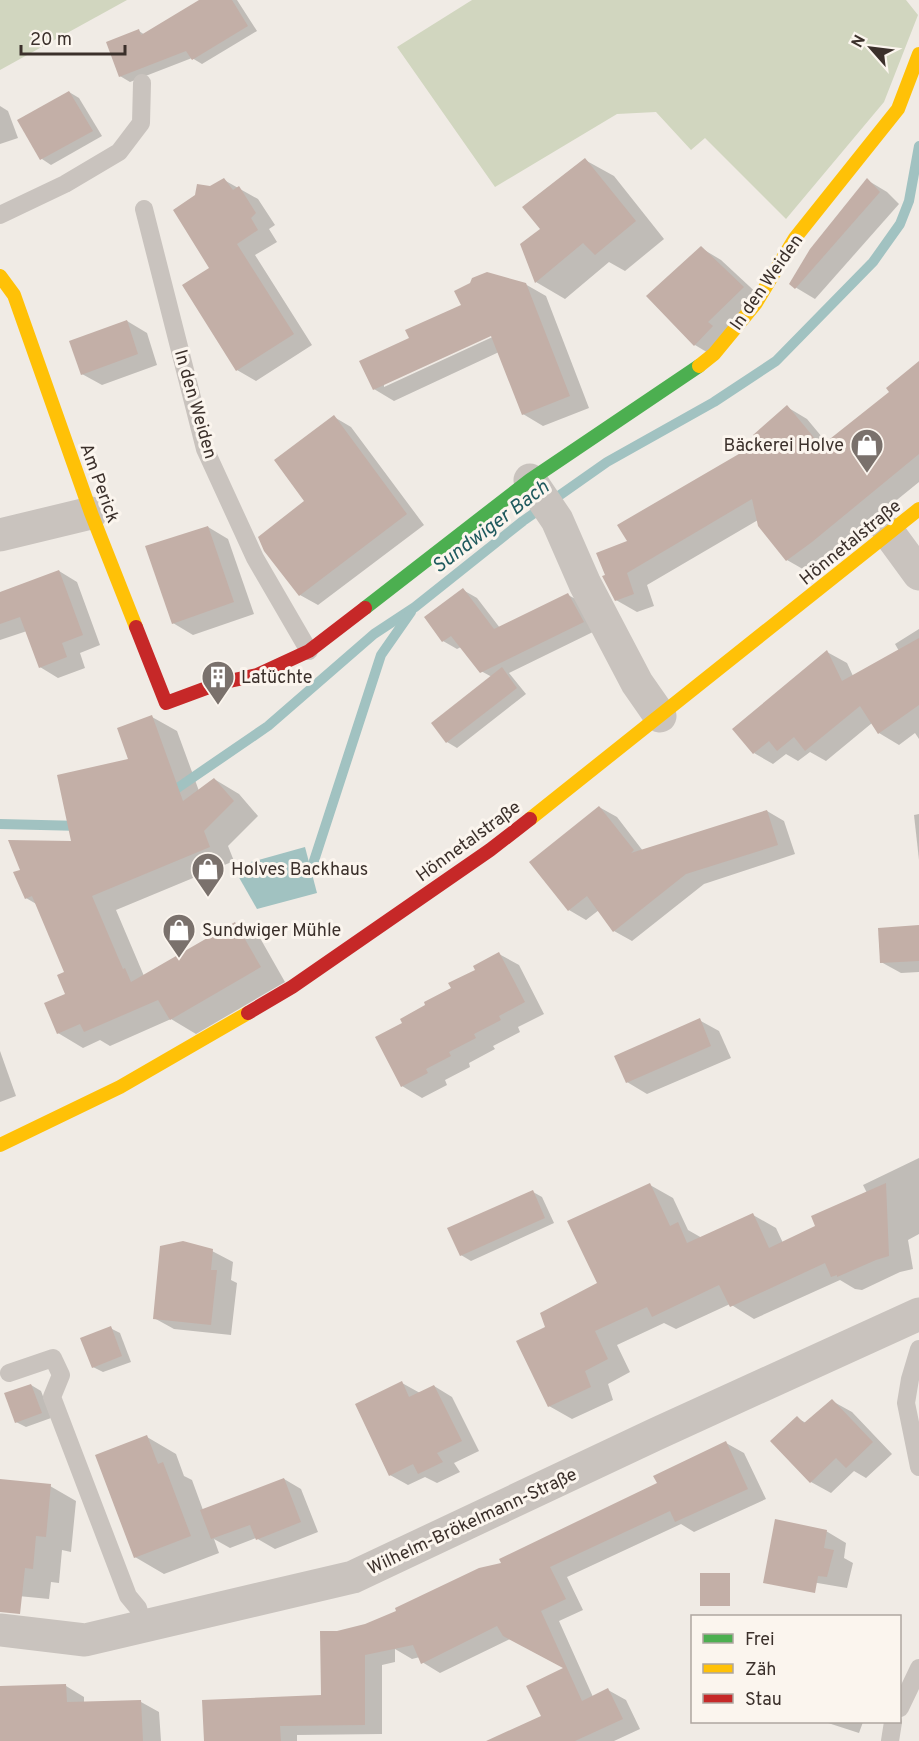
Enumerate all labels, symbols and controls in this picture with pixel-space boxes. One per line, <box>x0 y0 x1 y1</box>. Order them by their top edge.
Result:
scale bar <box>21 18 124 56</box>
north arrow <box>841 18 901 78</box>
text: 20 m <box>30 29 72 52</box>
text: N <box>848 32 871 52</box>
street label: In den Weiden <box>726 230 809 336</box>
street label: In den Weiden <box>168 347 221 462</box>
shop icon: Bäckerei Holve <box>849 427 885 474</box>
place label: Bäckerei Holve <box>724 435 844 458</box>
street label: Am Perick <box>74 441 124 526</box>
water label: Sundwiger Bach <box>427 475 555 580</box>
street label: Hönnetalstraße <box>796 495 906 591</box>
building icon: Latüchte <box>200 659 236 706</box>
place label: Latüchte <box>241 667 312 690</box>
street label: Hönnetalstraße <box>412 796 526 888</box>
shop icon: Holves Backhaus <box>190 851 226 898</box>
place label: Holves Backhaus <box>231 859 368 882</box>
shop icon: Sundwiger Mühle <box>161 912 197 959</box>
place label: Sundwiger Mühle <box>202 920 341 943</box>
street label: Wilhelm-Brökelmann-Straße <box>364 1464 581 1581</box>
legend <box>691 1615 901 1723</box>
text: Frei <box>745 1629 775 1652</box>
text: Zäh <box>745 1659 776 1682</box>
text: Stau <box>745 1689 782 1712</box>

